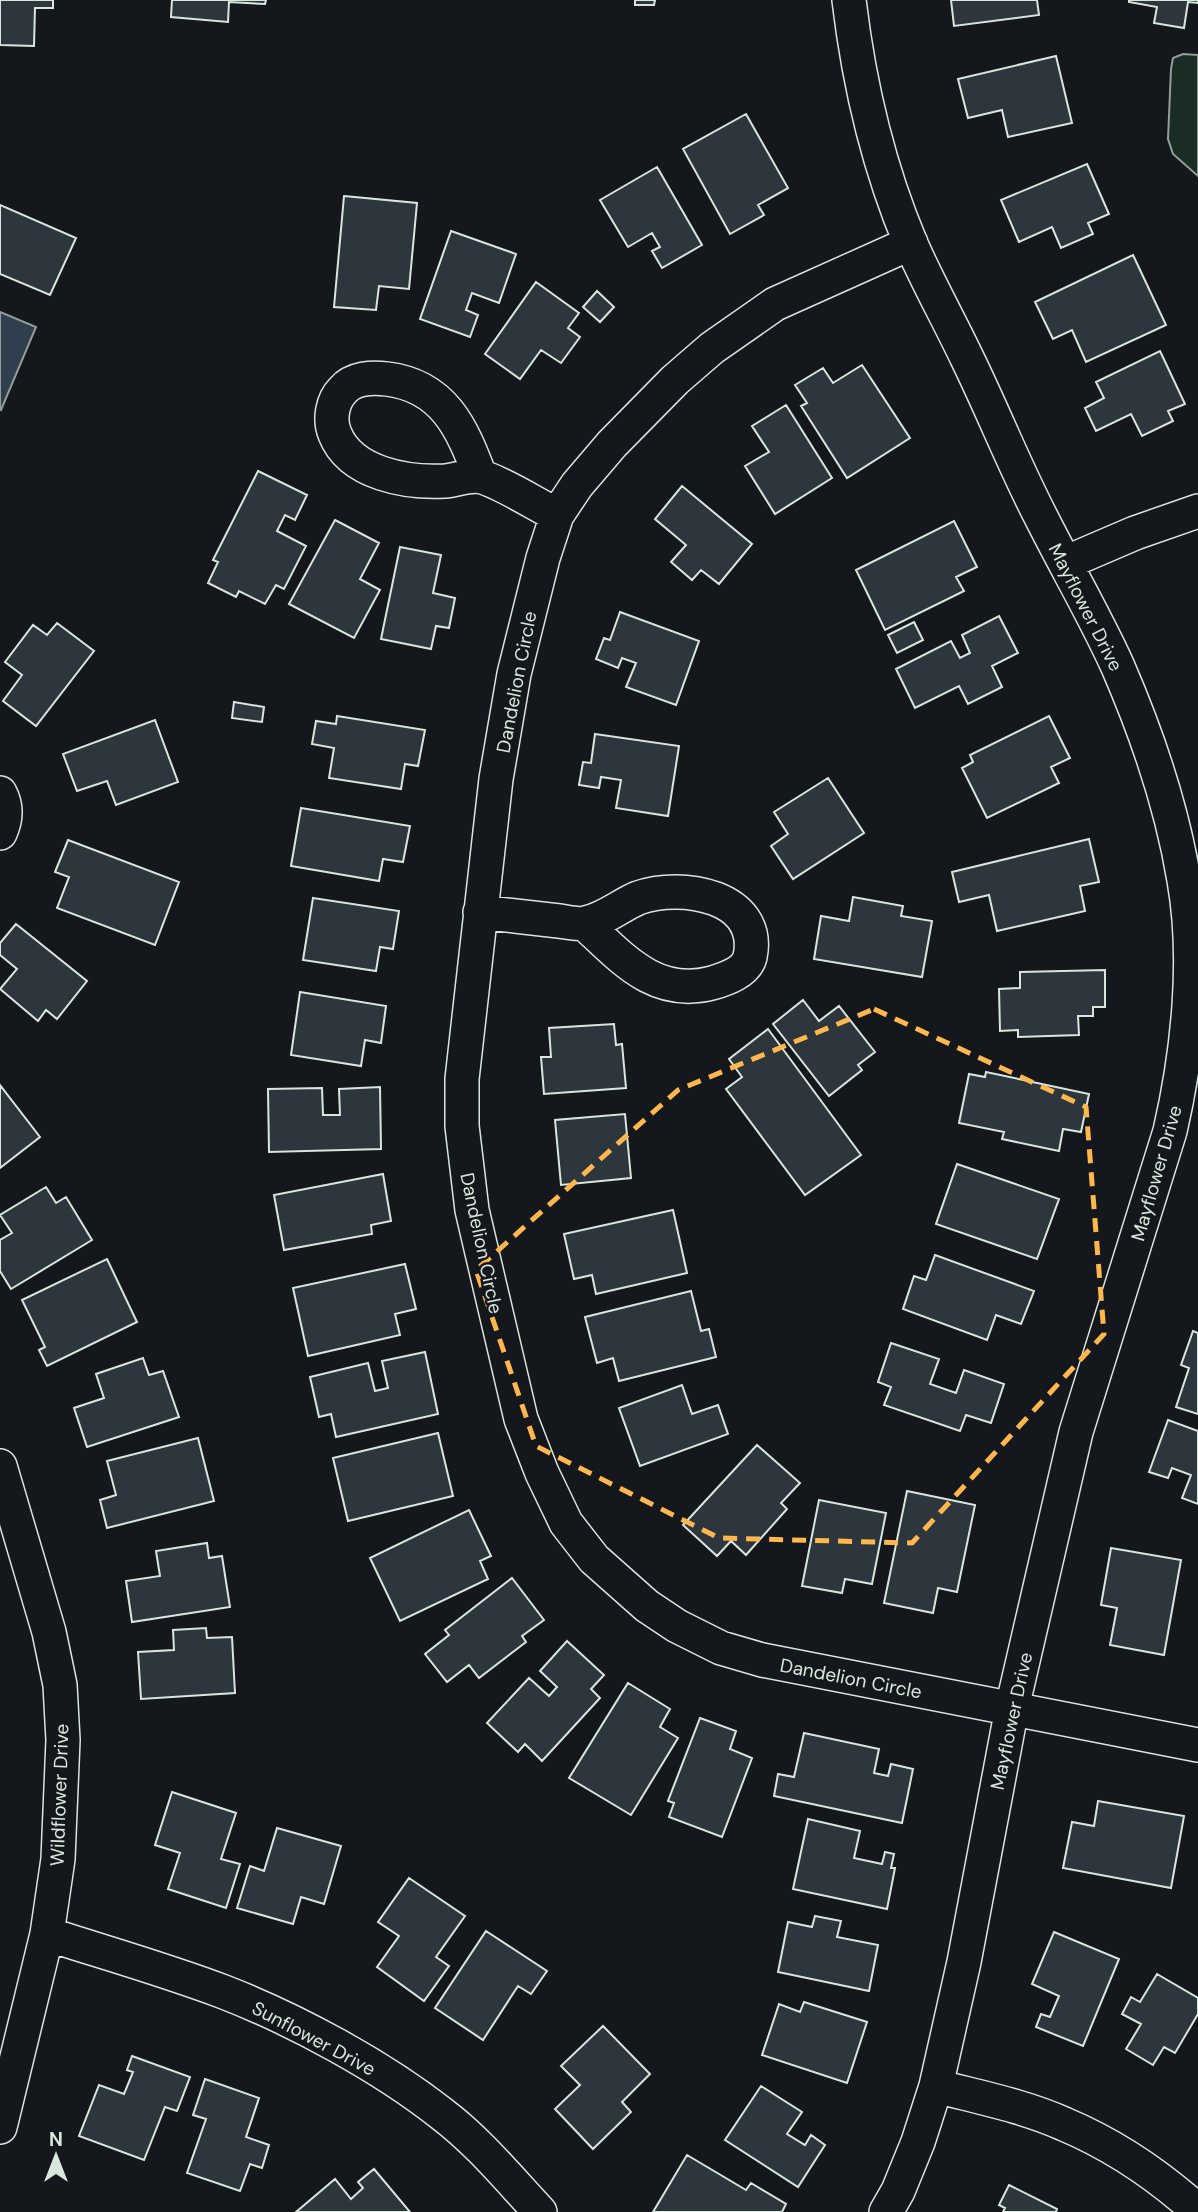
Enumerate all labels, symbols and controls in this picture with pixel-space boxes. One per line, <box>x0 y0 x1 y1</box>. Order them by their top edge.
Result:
street label: Mayflower Drive <box>1043 539 1129 675</box>
street label: Dandelion Circle <box>491 609 542 755</box>
street label: Mayflower Drive <box>1125 1102 1188 1244</box>
street label: Dandelion Circle <box>454 1170 509 1316</box>
street label: Mayflower Drive <box>985 1650 1038 1792</box>
street label: Dandelion Circle <box>778 1653 924 1704</box>
street label: Wildflower Drive <box>45 1723 74 1867</box>
street label: Sunflower Drive <box>248 1995 380 2082</box>
north arrow <box>21 2121 91 2191</box>
text: N <box>49 2127 63 2152</box>

